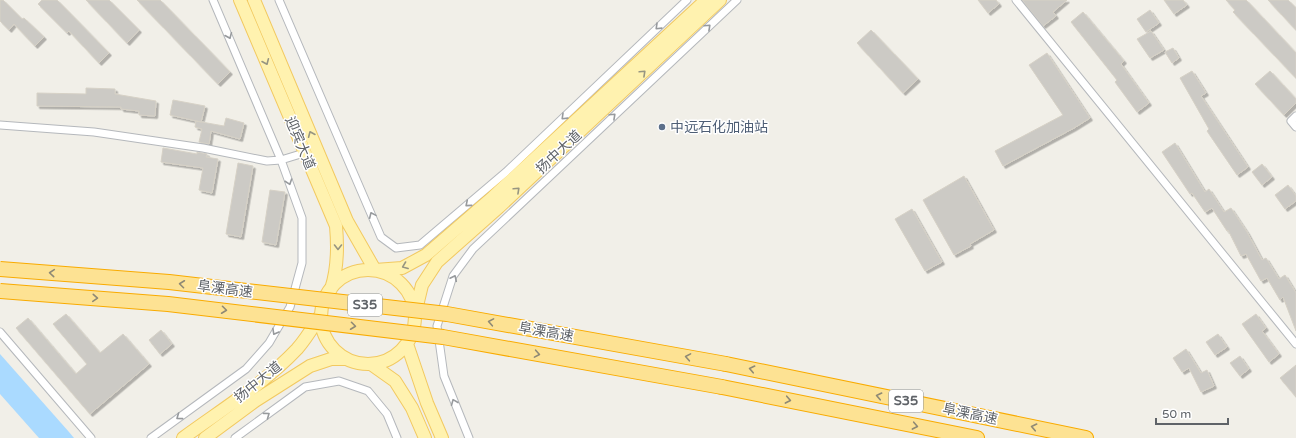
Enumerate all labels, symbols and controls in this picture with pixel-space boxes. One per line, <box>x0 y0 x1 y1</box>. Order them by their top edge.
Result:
one-way arrow <box>655 22 663 30</box>
one-way arrow <box>703 25 711 32</box>
one-way arrow <box>224 32 232 39</box>
one-way arrow <box>261 57 269 65</box>
one-way arrow <box>638 70 646 78</box>
one-way arrow <box>562 112 569 119</box>
street label: 迎宾大道 <box>281 114 319 172</box>
one-way arrow <box>609 114 616 121</box>
place label: 中远石化加油站 <box>670 119 768 136</box>
marker: 中远石化加油站 <box>657 122 667 132</box>
street label: 扬中大道 <box>533 127 585 177</box>
one-way arrow <box>307 130 315 137</box>
one-way arrow <box>285 178 293 185</box>
one-way arrow <box>513 188 520 195</box>
one-way arrow <box>466 200 473 207</box>
one-way arrow <box>368 211 376 218</box>
one-way arrow <box>334 244 342 250</box>
one-way arrow <box>401 261 408 269</box>
one-way arrow <box>49 269 55 278</box>
one-way arrow <box>449 274 457 282</box>
street label: 阜溧高速 <box>196 277 254 301</box>
one-way arrow <box>179 280 185 289</box>
one-way arrow <box>92 293 98 302</box>
road number: S35 <box>348 294 382 316</box>
one-way arrow <box>221 306 227 315</box>
one-way arrow <box>488 318 494 327</box>
street label: 阜溧高速 <box>517 319 575 345</box>
one-way arrow <box>350 321 356 330</box>
one-way arrow <box>273 328 280 335</box>
one-way arrow <box>534 349 540 357</box>
one-way arrow <box>685 353 691 362</box>
street label: 扬中大道 <box>231 358 285 406</box>
one-way arrow <box>748 366 755 374</box>
road number: S35 <box>889 390 923 412</box>
one-way arrow <box>876 392 882 400</box>
one-way arrow <box>784 395 791 404</box>
one-way arrow <box>451 398 459 405</box>
street label: 阜溧高速 <box>941 400 999 428</box>
scale bar <box>1156 400 1228 426</box>
text: 50 m <box>1162 407 1191 421</box>
one-way arrow <box>176 413 183 420</box>
one-way arrow <box>262 413 269 420</box>
one-way arrow <box>912 421 918 429</box>
one-way arrow <box>1031 424 1037 432</box>

